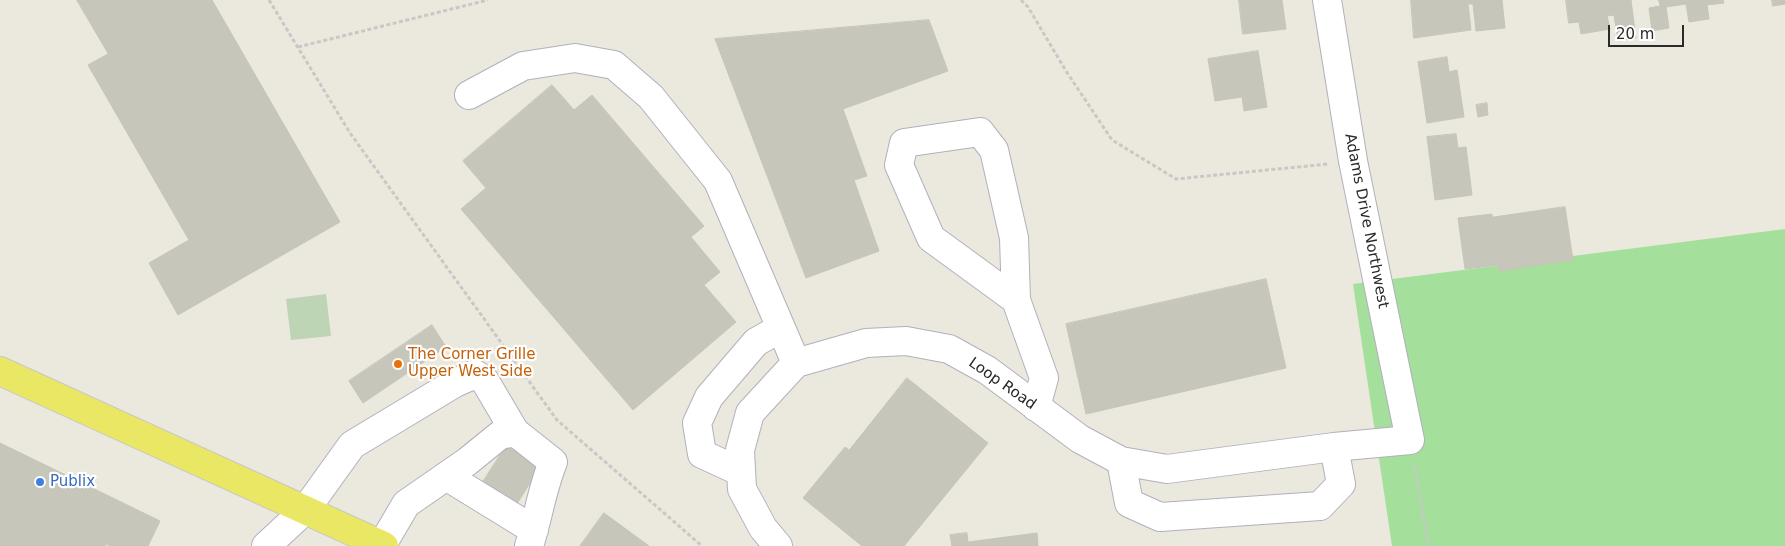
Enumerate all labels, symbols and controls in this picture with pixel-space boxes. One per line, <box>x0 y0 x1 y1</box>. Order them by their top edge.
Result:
scale bar <box>1610 15 1686 47</box>
text: 20 m <box>1616 25 1654 43</box>
street label: Adams Drive Northwest <box>1340 132 1392 310</box>
place label: The Corner Grille Upper West Side <box>408 346 535 381</box>
street label: Loop Road <box>965 354 1039 414</box>
marker: The Corner Grille Upper West Side <box>392 358 404 370</box>
place label: Publix <box>50 473 95 491</box>
marker: Publix <box>34 476 46 488</box>

